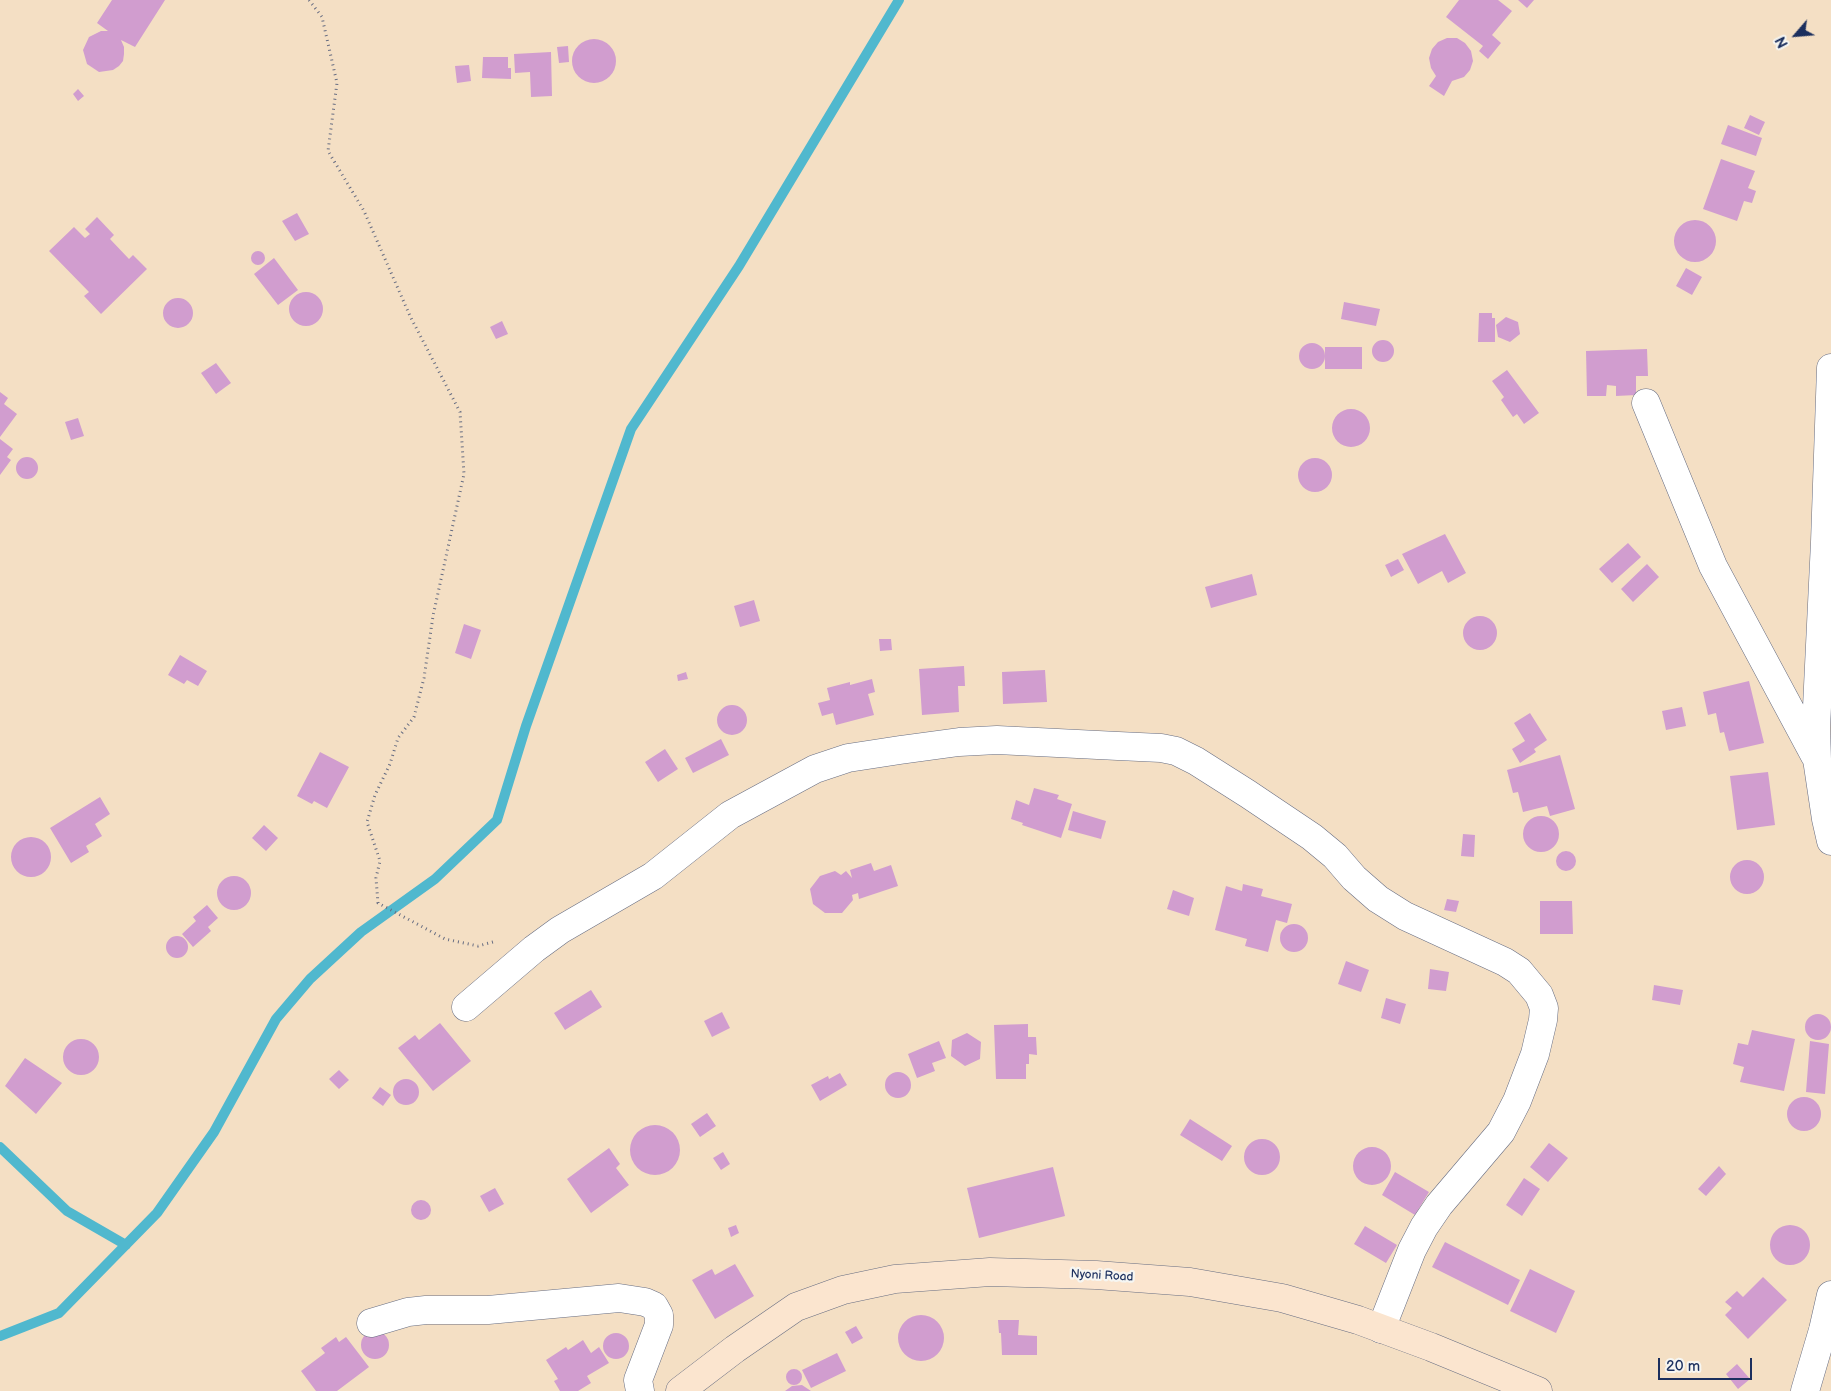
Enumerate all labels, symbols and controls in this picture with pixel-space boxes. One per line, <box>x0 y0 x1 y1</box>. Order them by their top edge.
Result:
north arrow <box>1771 10 1821 60</box>
text: N <box>1772 34 1792 51</box>
street label: Nyoni Road <box>1070 1267 1134 1285</box>
scale bar <box>1661 1348 1755 1380</box>
text: 20 m <box>1666 1357 1700 1376</box>

